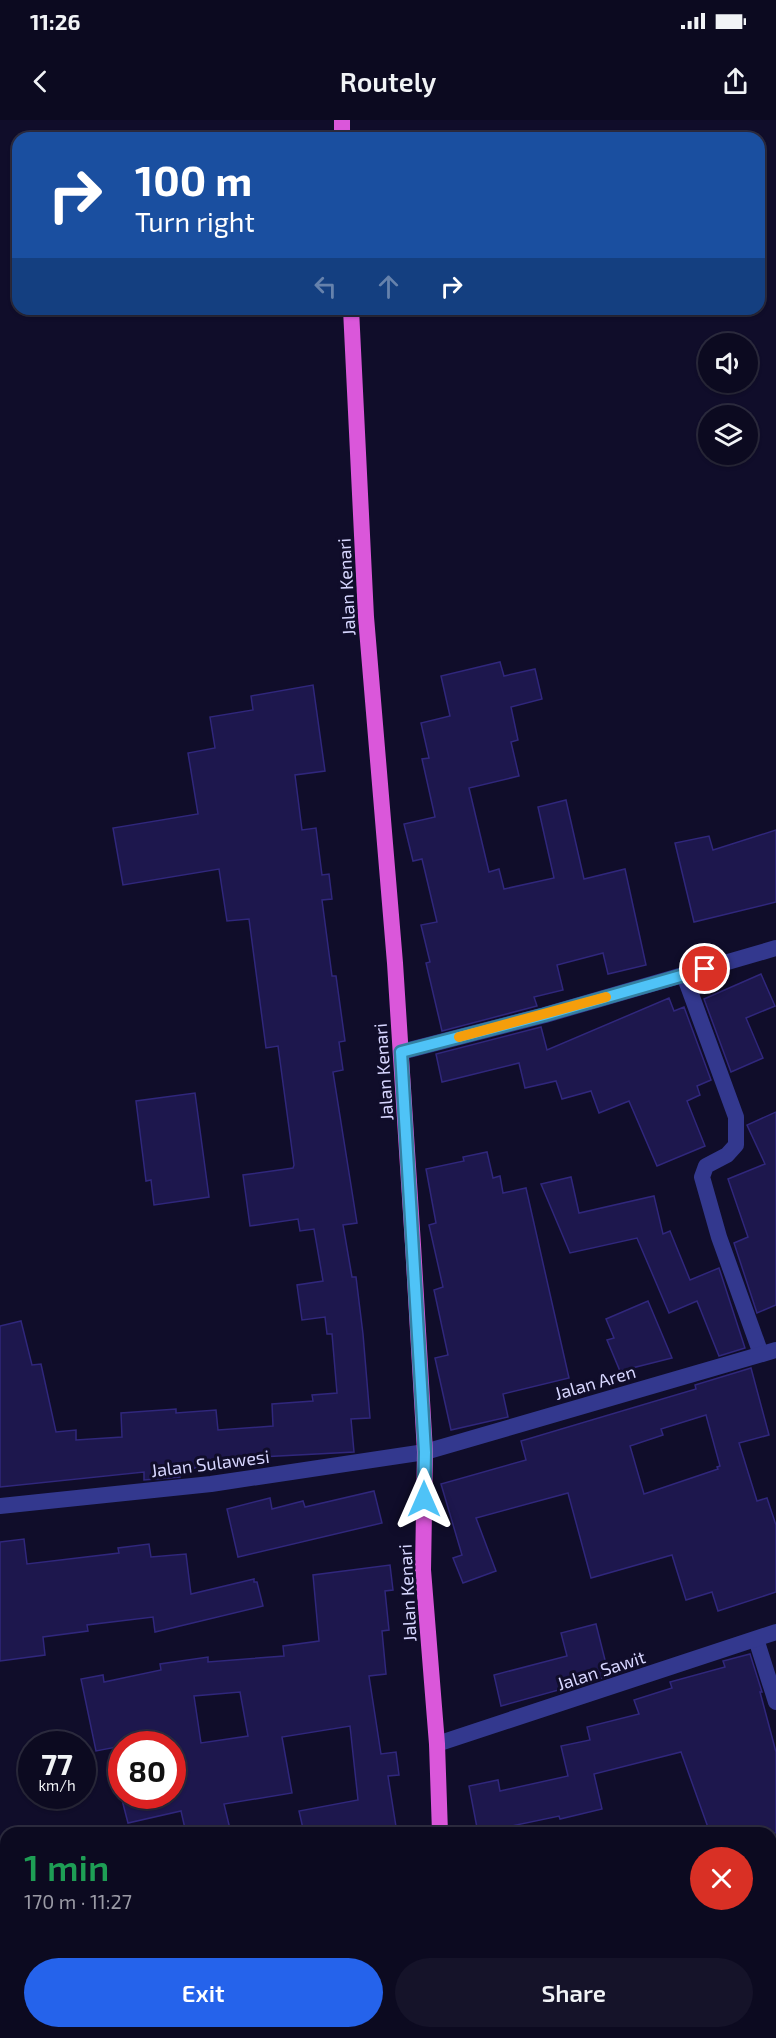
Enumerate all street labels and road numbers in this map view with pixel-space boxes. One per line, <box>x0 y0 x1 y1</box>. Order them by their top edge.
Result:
street label: Jalan Kenari <box>332 538 360 636</box>
street label: Jalan Kenari <box>369 1022 397 1122</box>
street label: Jalan Aren <box>552 1360 638 1404</box>
street label: Jalan Sulawesi <box>149 1445 271 1481</box>
street label: Jalan Kenari <box>393 1544 421 1642</box>
street label: Jalan Sawit <box>554 1645 648 1695</box>

